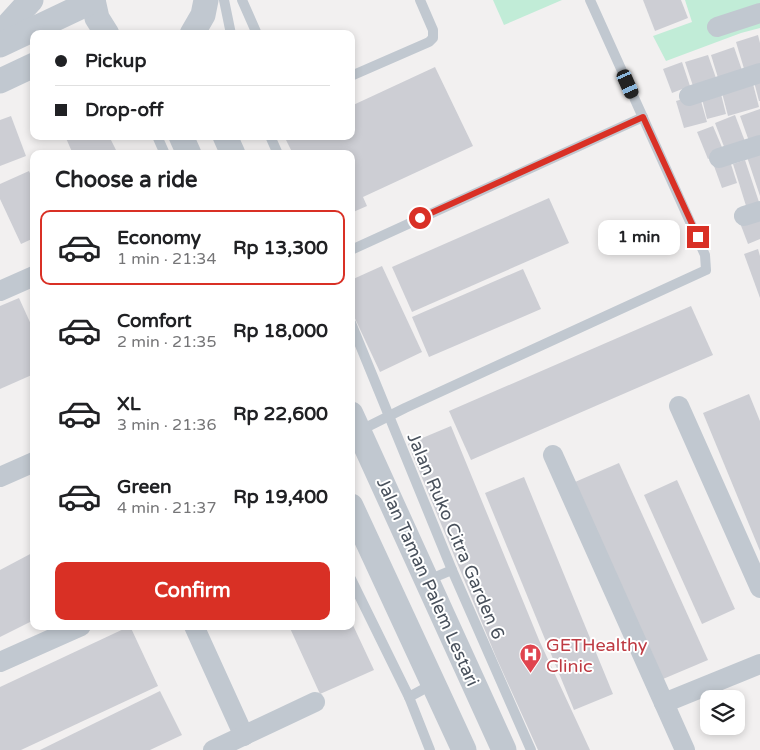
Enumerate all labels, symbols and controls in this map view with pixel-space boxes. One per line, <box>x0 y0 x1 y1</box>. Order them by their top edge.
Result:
text: Pickup <box>85 50 146 72</box>
car <box>615 67 640 101</box>
text: Drop-off <box>85 99 164 121</box>
text: Choose a ride <box>55 167 198 193</box>
route start <box>409 207 431 229</box>
callout: 1 min <box>598 220 680 254</box>
icon: car <box>57 225 102 270</box>
route end <box>687 226 709 248</box>
text: Economy <box>117 227 201 249</box>
text: 1 min <box>618 227 660 247</box>
text: Rp 13,300 <box>233 237 328 259</box>
text: 1 min · 21:34 <box>117 249 216 269</box>
icon: car <box>57 308 102 353</box>
text: Comfort <box>117 310 191 332</box>
text: Rp 18,000 <box>233 320 328 342</box>
text: 2 min · 21:35 <box>117 332 216 352</box>
icon: car <box>57 391 102 436</box>
text: XL <box>117 393 141 415</box>
text: Rp 22,600 <box>233 403 328 425</box>
text: 3 min · 21:36 <box>117 415 216 435</box>
street label: Jalan Ruko Citra Garden 6 <box>402 429 510 643</box>
icon: car <box>57 474 102 519</box>
street label: Jalan Taman Palem Lestari <box>372 474 484 690</box>
text: Green <box>117 476 171 498</box>
text: Rp 19,400 <box>233 486 328 508</box>
text: 4 min · 21:37 <box>117 498 216 518</box>
button: Confirm <box>55 562 330 620</box>
place label: GETHealthy Clinic <box>546 634 648 677</box>
hospital icon: GETHealthy Clinic <box>518 643 542 674</box>
map controls <box>700 690 745 735</box>
button: layers <box>700 690 745 735</box>

